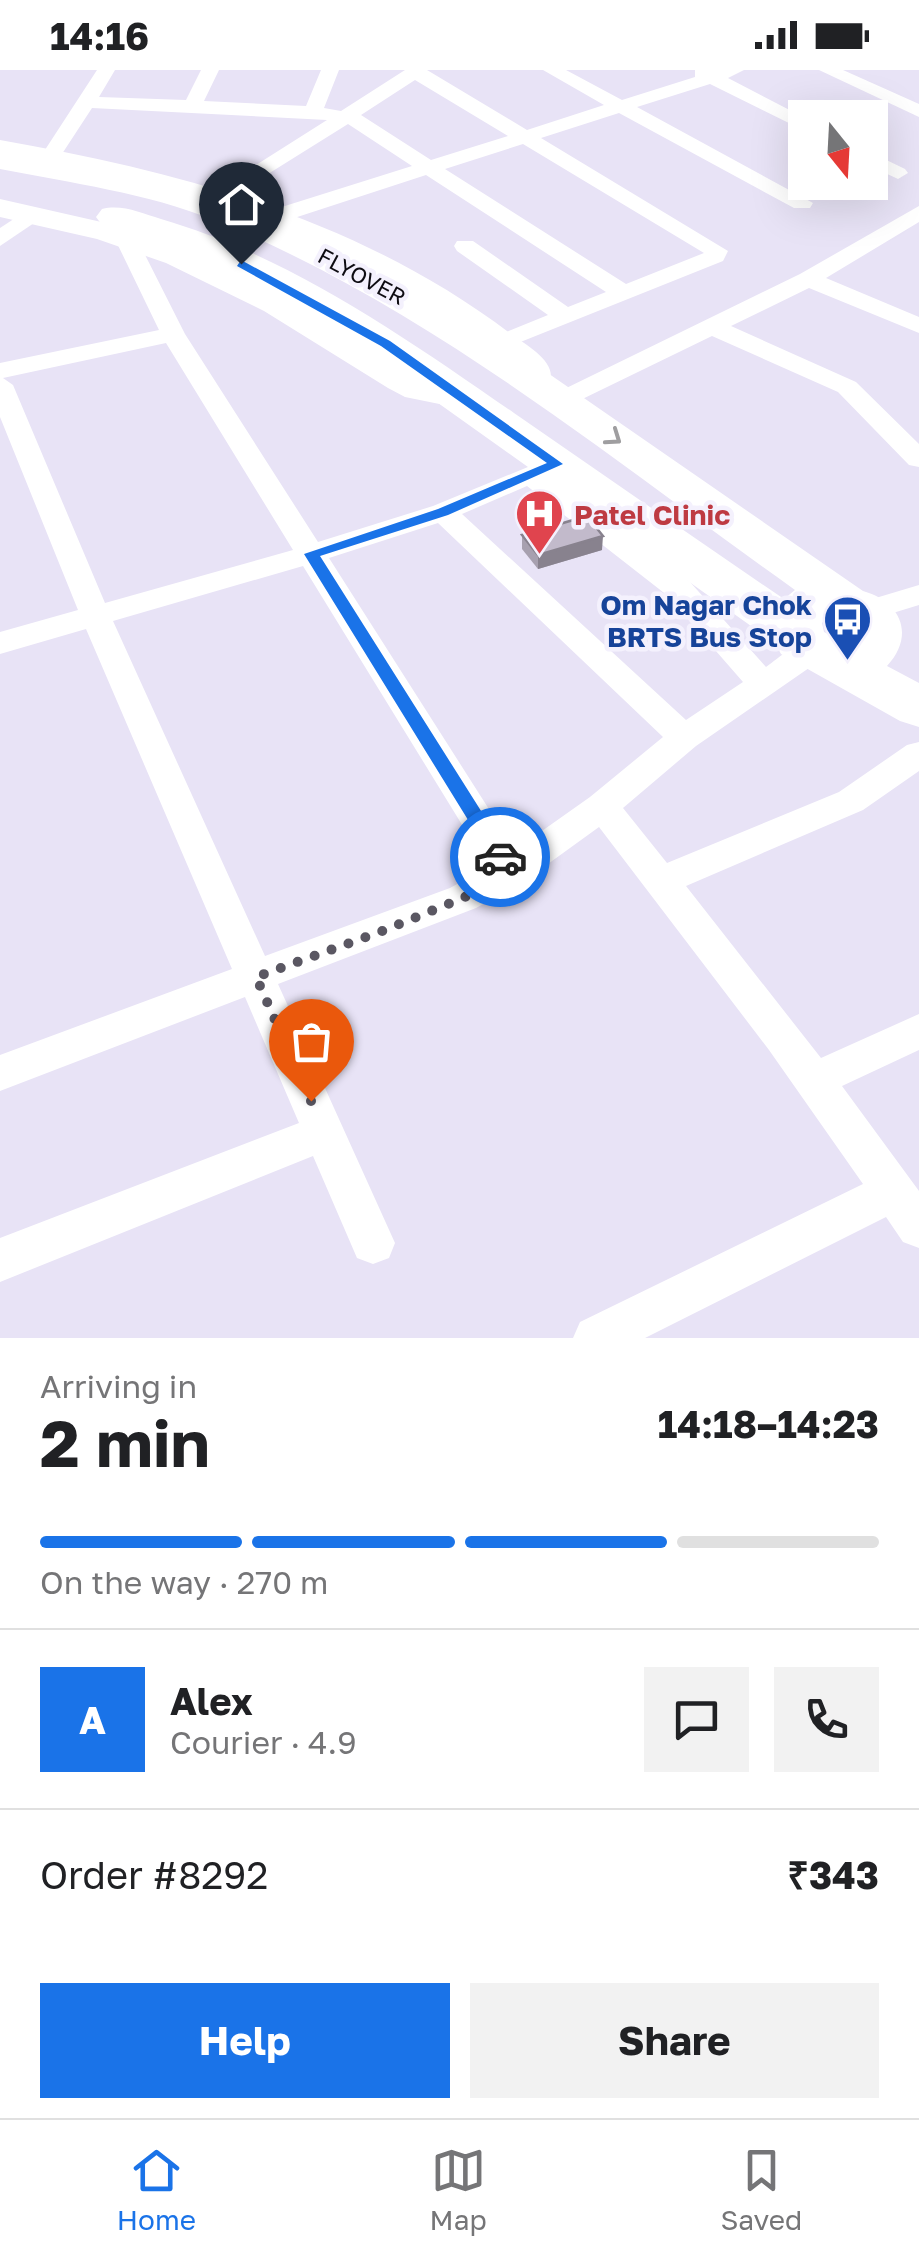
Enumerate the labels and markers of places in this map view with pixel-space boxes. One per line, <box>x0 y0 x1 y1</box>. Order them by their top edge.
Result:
pin <box>199 162 284 265</box>
hospital icon: Patel Clinic <box>513 488 565 556</box>
place label: Patel Clinic <box>574 498 730 531</box>
place label: Om Nagar Chok BRTS Bus Stop <box>600 588 812 653</box>
bus stop icon: Om Nagar Chok BRTS Bus Stop <box>821 594 873 662</box>
pin <box>269 999 354 1102</box>

